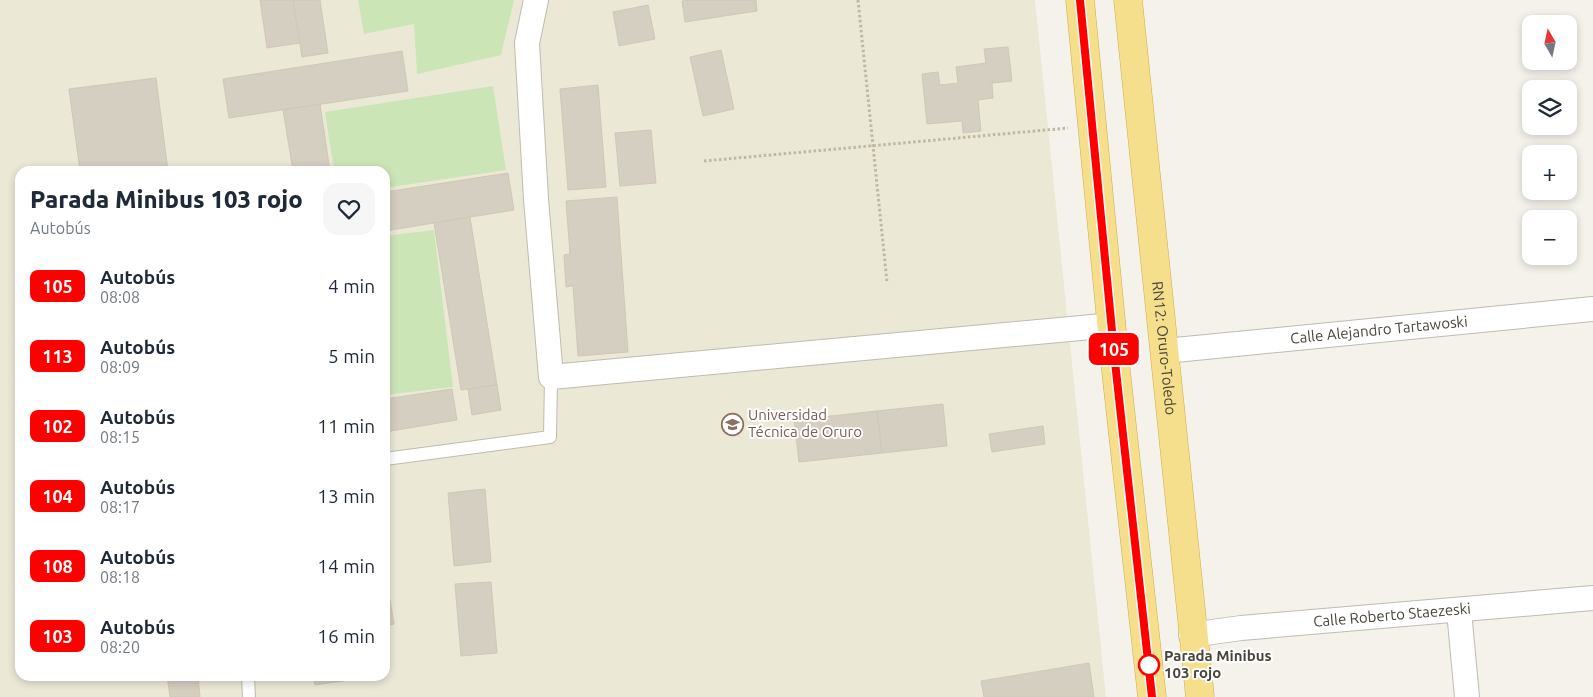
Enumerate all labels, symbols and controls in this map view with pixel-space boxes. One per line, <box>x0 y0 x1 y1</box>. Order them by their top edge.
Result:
north arrow <box>1522 15 1578 70</box>
map controls <box>1522 15 1577 265</box>
button: layers <box>1522 80 1577 135</box>
button: + <box>1522 145 1577 200</box>
button: heart <box>323 183 375 235</box>
text: Parada Minibus 103 rojo <box>30 186 303 213</box>
button: − <box>1522 210 1577 265</box>
text: Autobús <box>30 219 91 237</box>
text: Autobús <box>100 266 175 288</box>
text: 4 min <box>328 275 375 297</box>
text: 105 <box>42 276 73 296</box>
street label: RN12: Oruro-Toledo <box>1149 280 1180 416</box>
text: 08:08 <box>100 288 140 306</box>
street label: Calle Alejandro Tartawoski <box>1289 312 1468 347</box>
line badge: 105 <box>1085 333 1143 365</box>
text: Autobús <box>100 336 175 358</box>
text: 105 <box>1099 339 1129 359</box>
text: 5 min <box>328 345 375 367</box>
text: 113 <box>42 346 73 366</box>
text: 08:09 <box>100 358 140 376</box>
text: Autobús <box>100 406 175 428</box>
place label: Universidad Técnica de Oruro <box>748 406 862 440</box>
school or university icon: Universidad Técnica de Oruro <box>720 412 744 436</box>
text: 11 min <box>317 415 375 437</box>
text: 102 <box>42 416 73 436</box>
text: 08:15 <box>100 428 140 446</box>
text: Autobús <box>100 476 175 498</box>
text: 13 min <box>317 485 375 507</box>
text: 104 <box>42 486 73 506</box>
text: 08:17 <box>100 498 140 516</box>
text: Autobús <box>100 546 175 568</box>
text: 14 min <box>317 555 375 577</box>
text: 108 <box>42 556 73 576</box>
text: 08:18 <box>100 568 140 586</box>
street label: Calle Roberto Staezeski <box>1312 599 1471 630</box>
text: Autobús <box>100 616 175 638</box>
text: 16 min <box>317 625 375 647</box>
text: 103 <box>42 626 73 646</box>
text: 08:20 <box>100 638 140 656</box>
place label: Parada Minibus 103 rojo <box>1164 647 1272 681</box>
marker: Parada Minibus 103 rojo <box>1138 654 1160 676</box>

